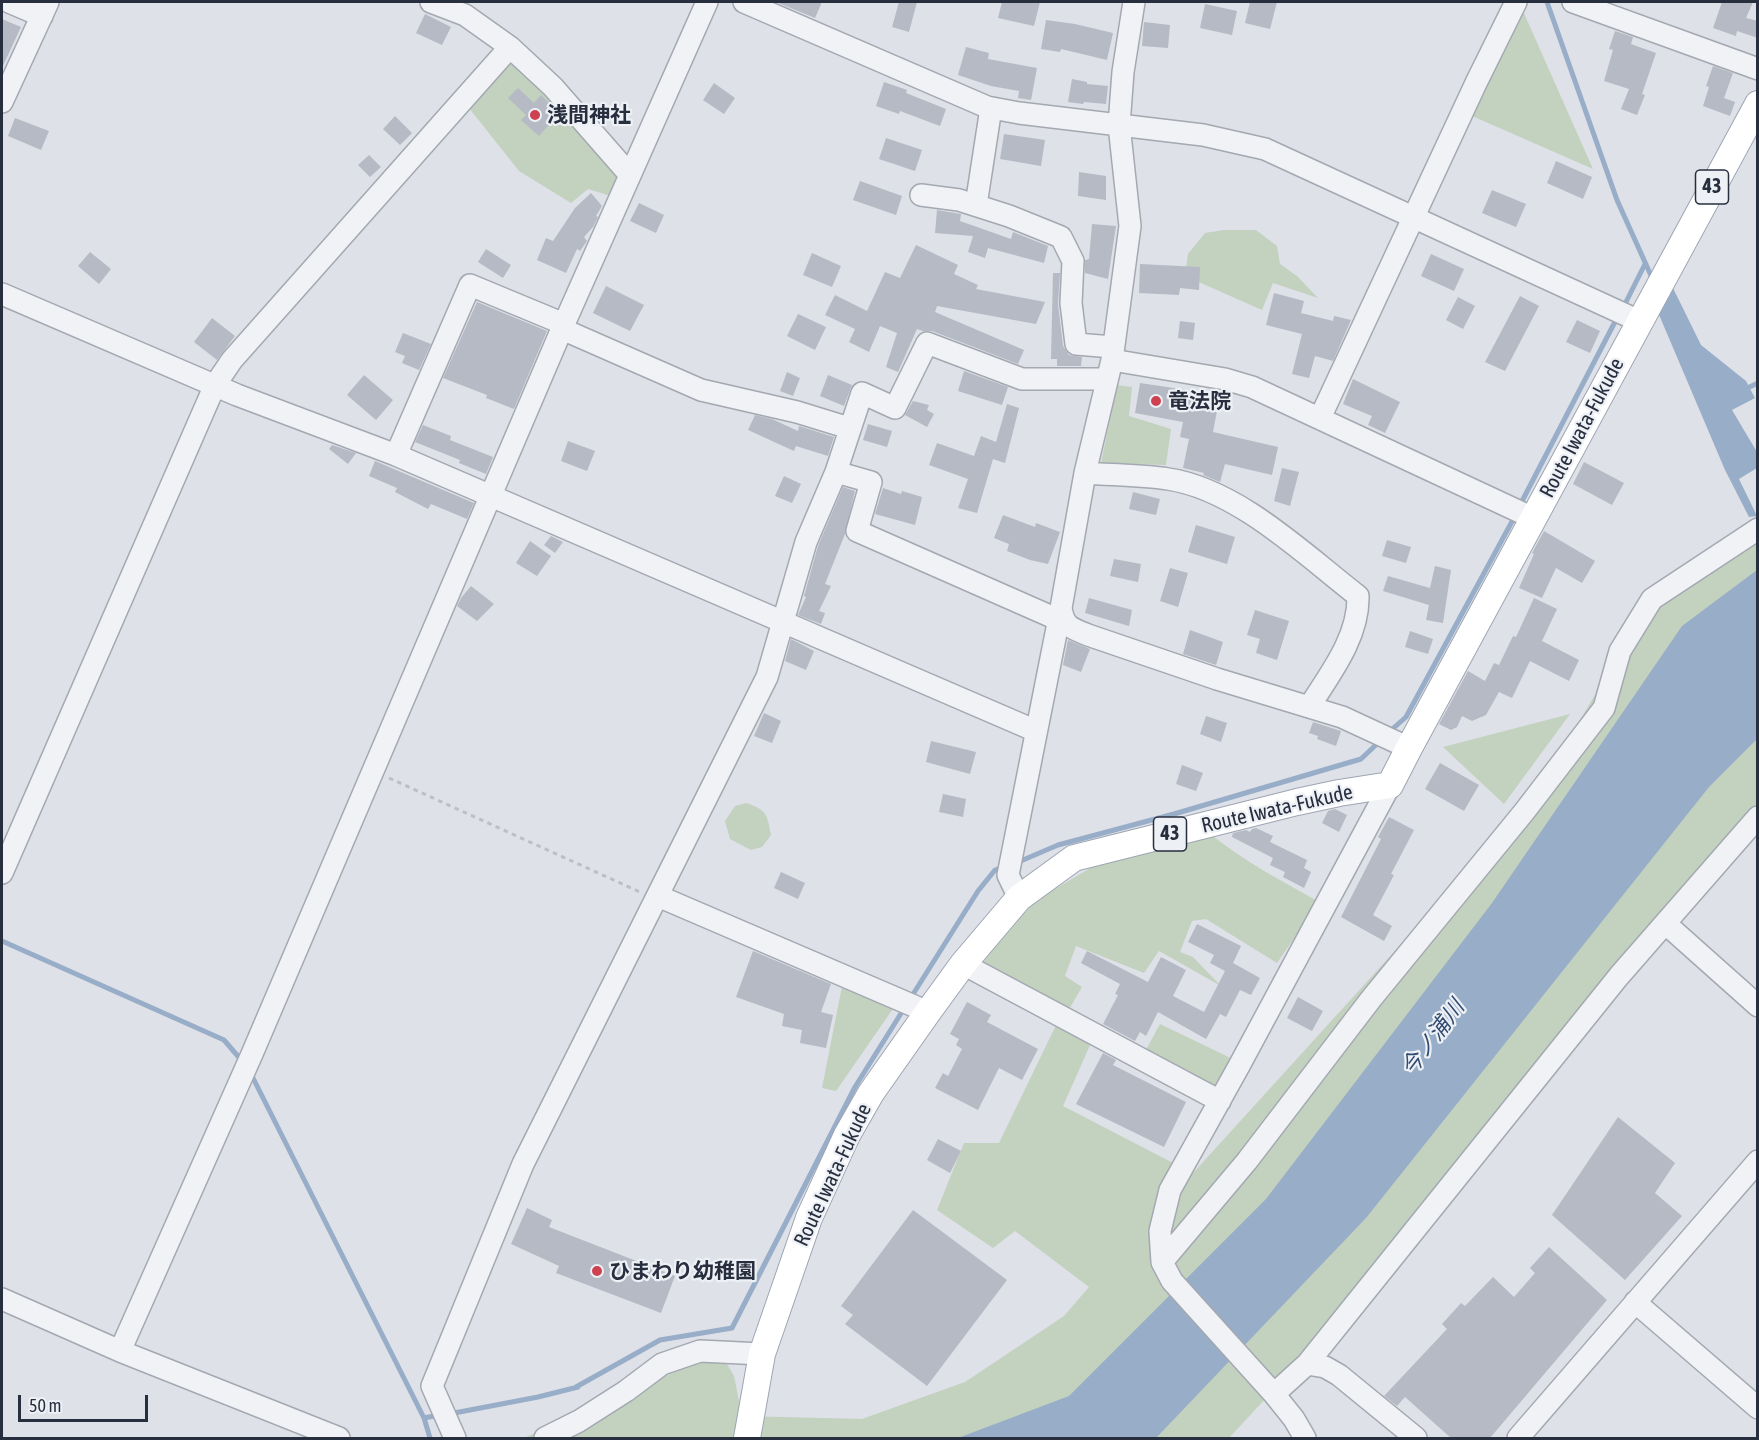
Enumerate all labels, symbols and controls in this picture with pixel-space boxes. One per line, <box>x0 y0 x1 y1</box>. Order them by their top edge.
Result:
place label: 浅間神社 <box>547 102 631 128</box>
marker: 浅間神社 <box>528 108 542 122</box>
road number: 43 <box>1696 170 1728 204</box>
street label: Route Iwata-Fukude <box>1535 354 1629 502</box>
place label: 竜法院 <box>1168 388 1231 414</box>
marker: 竜法院 <box>1149 394 1163 408</box>
street label: Route Iwata-Fukude <box>1199 779 1355 839</box>
road number: 43 <box>1154 817 1186 851</box>
water label: 今ノ浦川 <box>1396 995 1470 1081</box>
street label: Route Iwata-Fukude <box>789 1100 877 1250</box>
place label: ひまわり幼稚園 <box>609 1258 756 1284</box>
marker: ひまわり幼稚園 <box>590 1264 604 1278</box>
scale bar <box>21 1383 152 1421</box>
text: 50 m <box>29 1395 61 1416</box>

